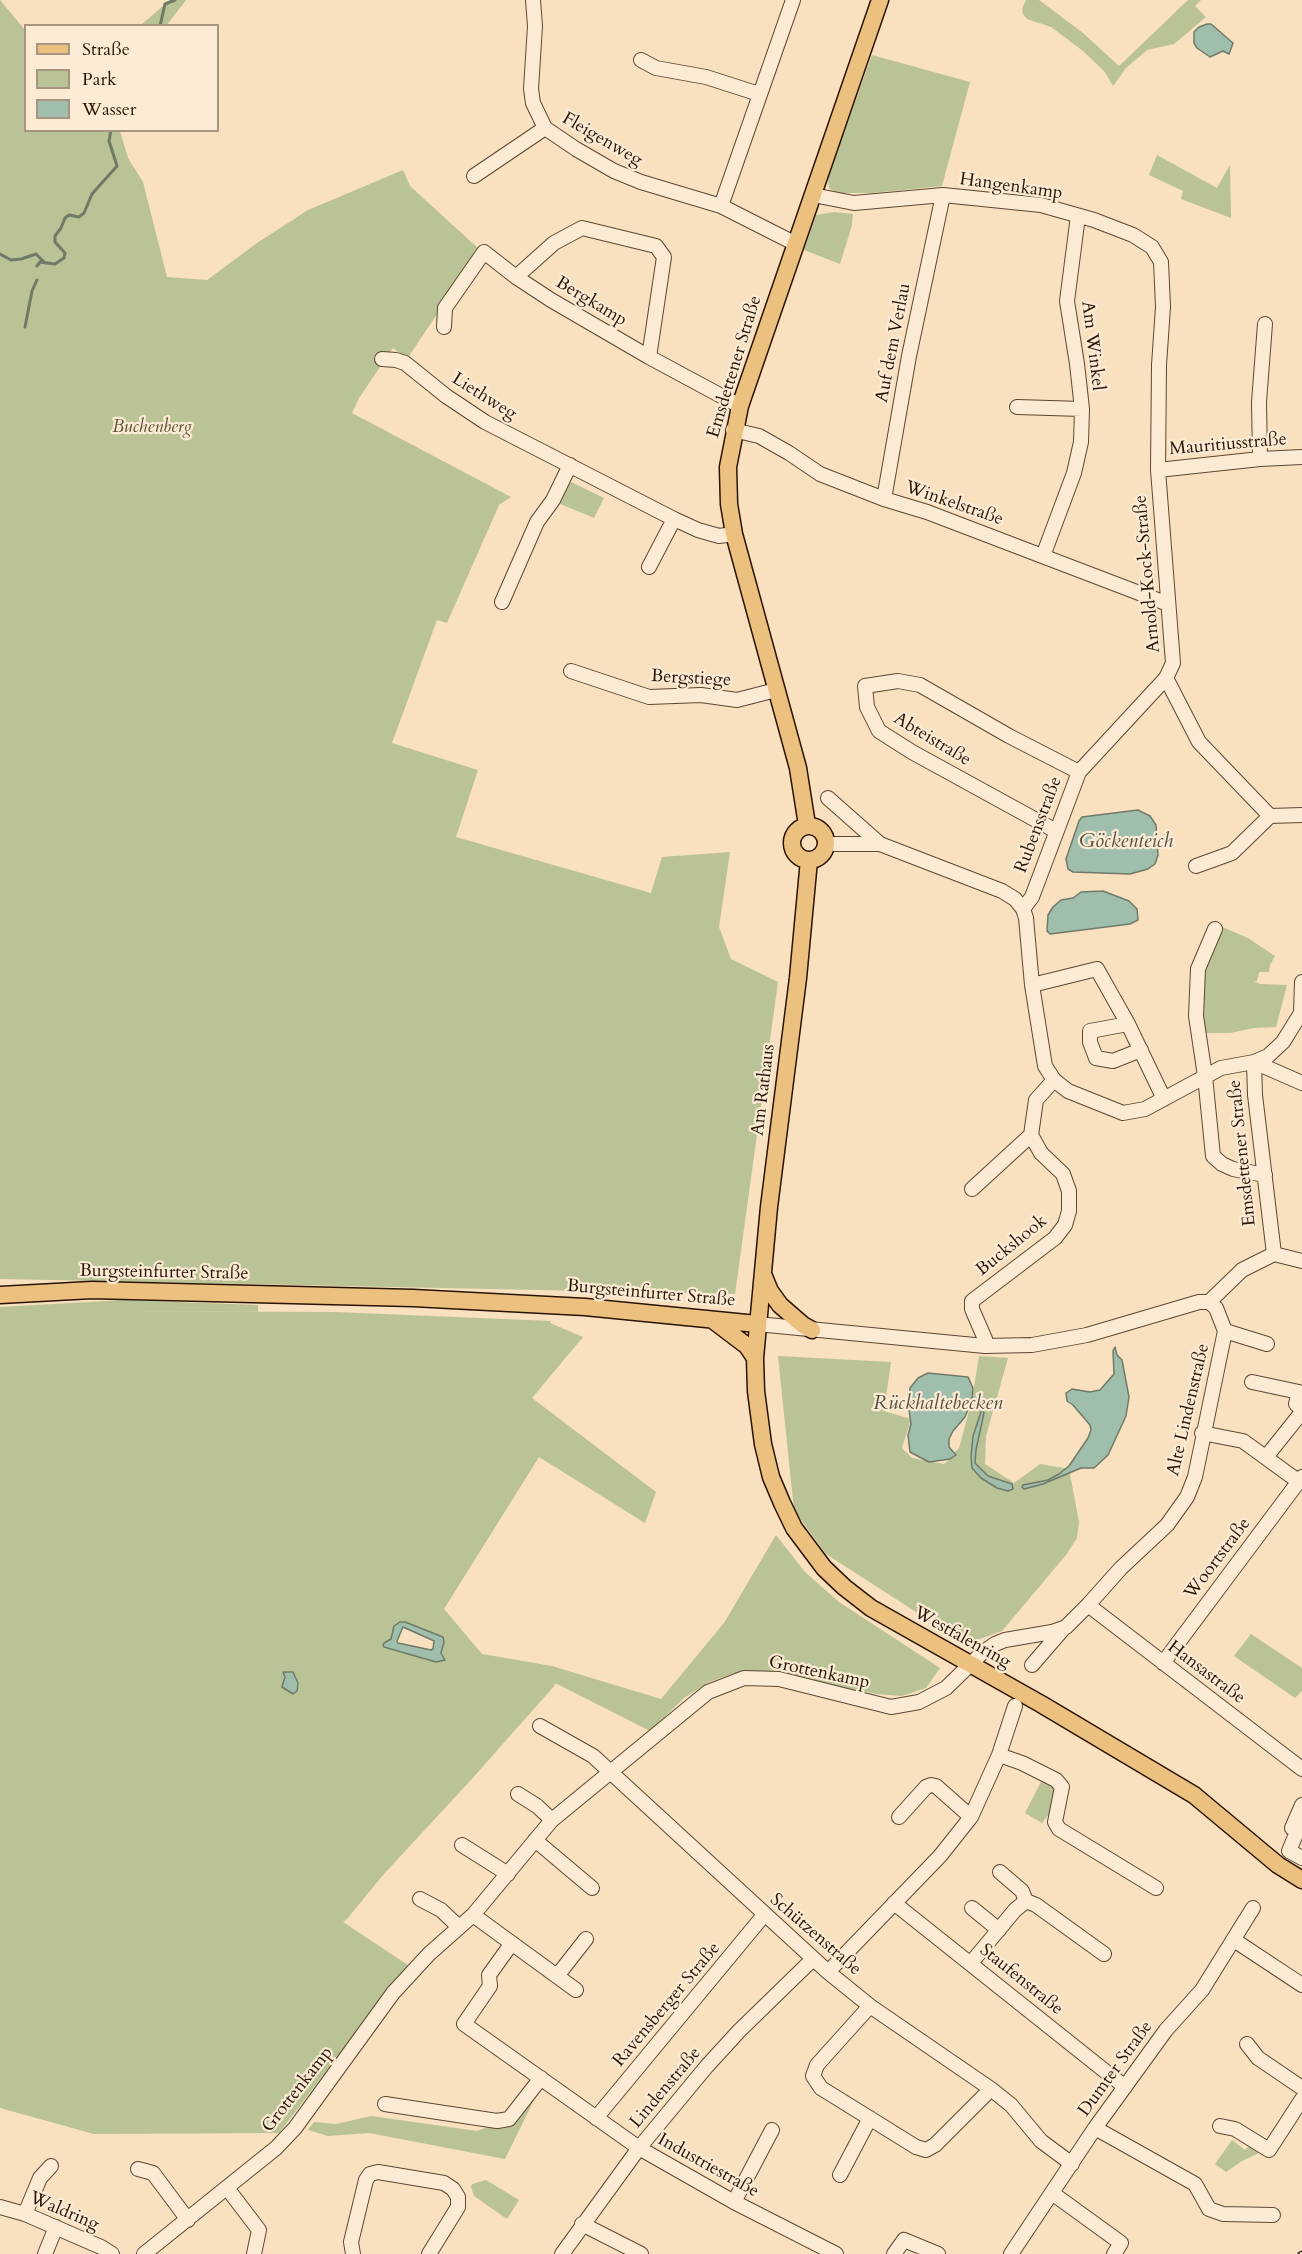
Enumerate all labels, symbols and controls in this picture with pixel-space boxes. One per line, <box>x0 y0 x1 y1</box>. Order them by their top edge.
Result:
legend <box>24 24 219 132</box>
text: Straße <box>82 37 130 62</box>
text: Park <box>82 67 117 92</box>
text: Wasser <box>82 97 136 122</box>
street label: Fleigenweg <box>558 108 646 172</box>
street label: Hangenkamp <box>958 169 1064 205</box>
street label: Bergkamp <box>551 272 631 332</box>
street label: Auf dem Verlau <box>872 282 916 404</box>
street label: Emsdettener Straße <box>703 293 767 441</box>
street label: Am Winkel <box>1076 300 1108 392</box>
street label: Liethweg <box>448 369 520 425</box>
park label: Buchenberg <box>112 417 192 439</box>
street label: Mauritiusstraße <box>1168 429 1288 461</box>
street label: Winkelstraße <box>902 477 1006 531</box>
street label: Arnold-Kock-Straße <box>1130 494 1166 654</box>
street label: Bergstiege <box>650 666 732 692</box>
street label: Abteistraße <box>889 709 975 771</box>
street label: Rubensstraße <box>1011 774 1067 876</box>
water label: Göckenteich <box>1079 830 1173 854</box>
street label: Am Rathaus <box>748 1043 780 1137</box>
street label: Emsdettener Straße <box>1225 1079 1261 1227</box>
street label: Buckshook <box>972 1211 1052 1281</box>
street label: Burgsteinfurter Straße <box>79 1261 249 1285</box>
street label: Burgsteinfurter Straße <box>566 1276 736 1312</box>
street label: Alte Lindenstraße <box>1163 1342 1215 1478</box>
water label: Rückhaltebecken <box>873 1392 1003 1416</box>
street label: Woortstraße <box>1180 1514 1256 1604</box>
street label: Westfalenring <box>910 1602 1014 1674</box>
street label: Hansastraße <box>1163 1637 1249 1709</box>
street label: Grottenkamp <box>767 1652 871 1694</box>
street label: Schützenstraße <box>765 1889 865 1981</box>
street label: Ravensberger Straße <box>609 1938 725 2072</box>
street label: Staufenstraße <box>975 1940 1067 2020</box>
street label: Dumter Straße <box>1074 2017 1158 2121</box>
street label: Grottenkamp <box>258 2043 338 2137</box>
street label: Lindenstraße <box>626 2043 706 2133</box>
street label: Industriestraße <box>654 2129 762 2203</box>
street label: Waldring <box>26 2188 102 2236</box>

